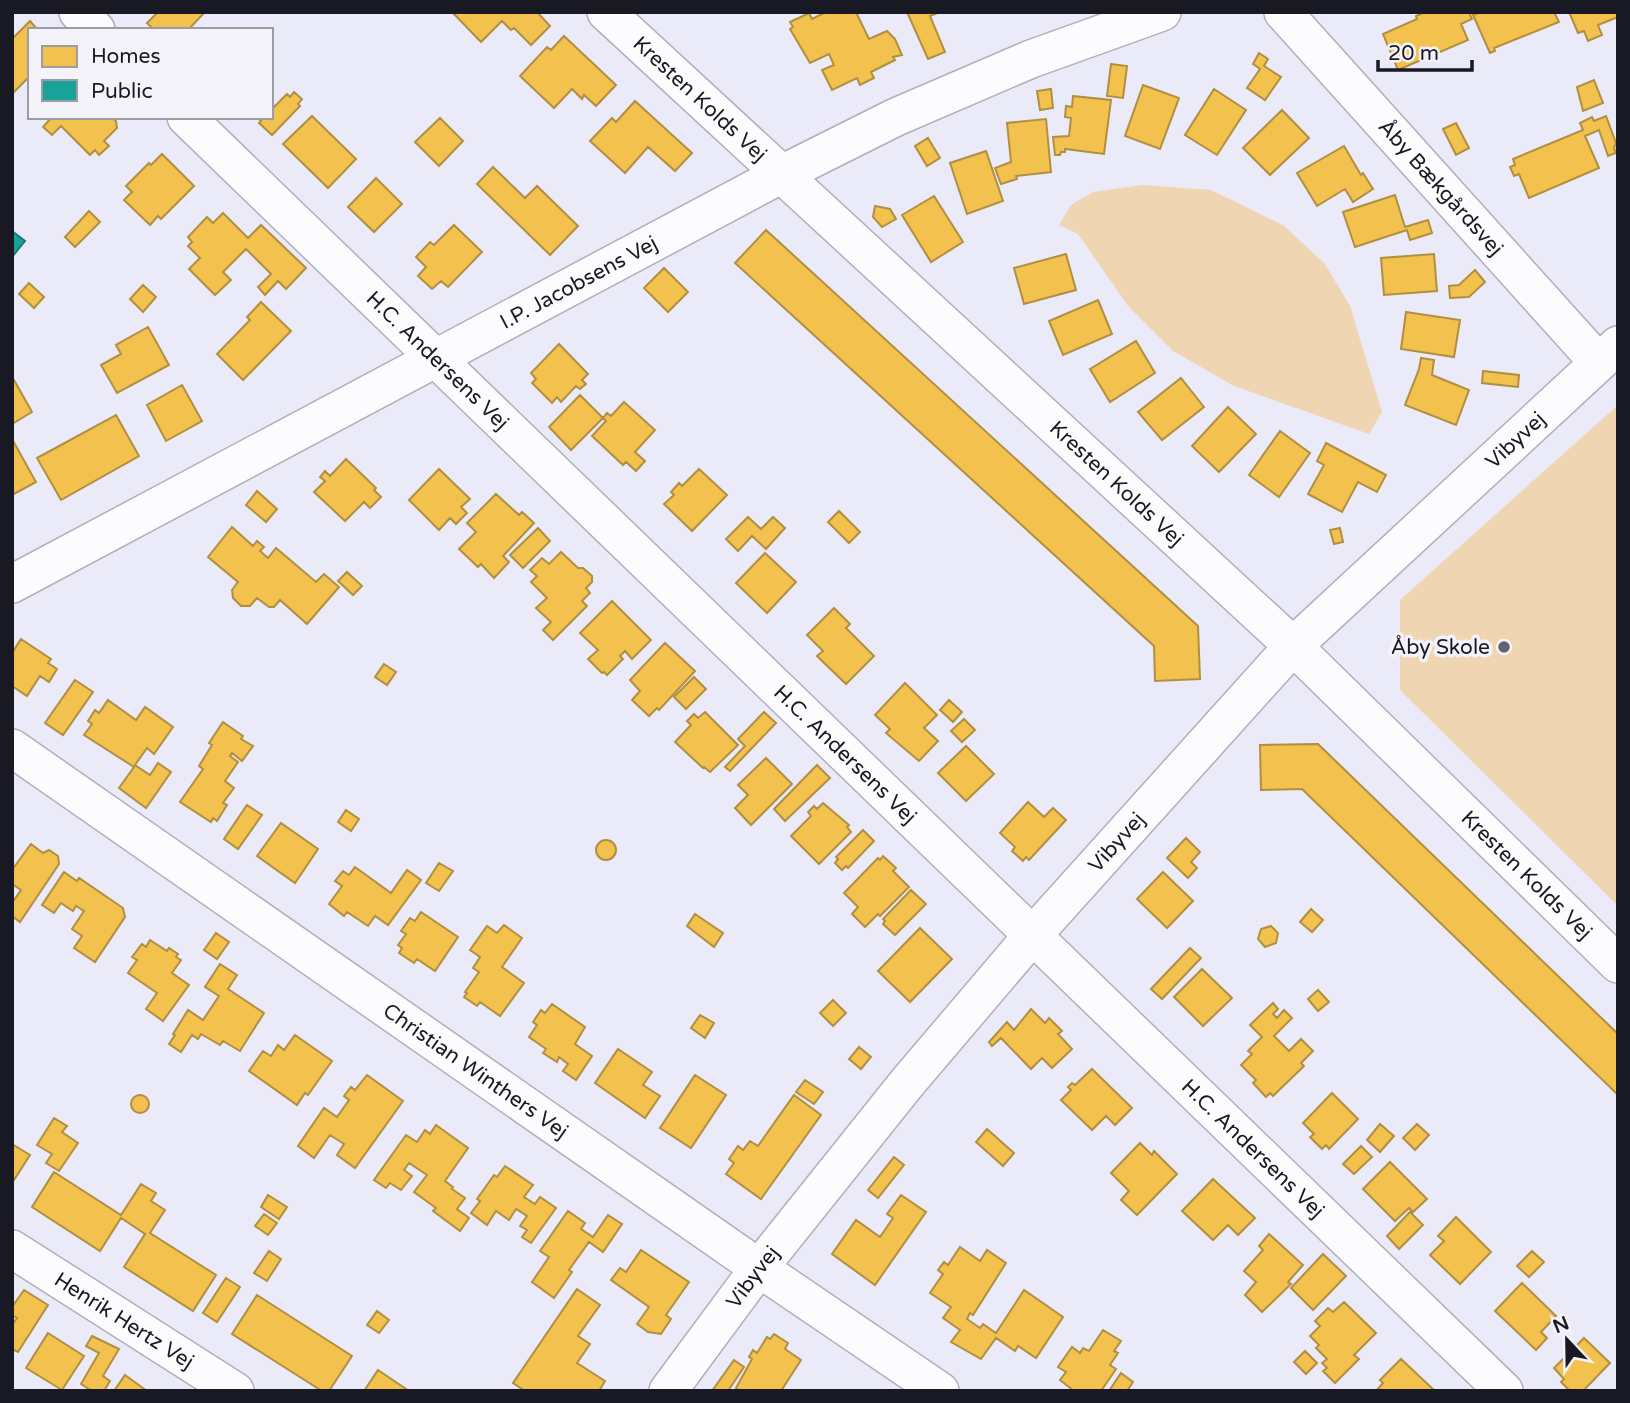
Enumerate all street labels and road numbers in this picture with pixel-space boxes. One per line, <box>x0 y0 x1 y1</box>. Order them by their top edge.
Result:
street label: Kresten Kolds Vej <box>628 31 772 167</box>
street label: Åby Bækgårdsvej <box>1373 114 1509 261</box>
street label: I.P. Jacobsens Vej <box>496 230 662 334</box>
street label: H.C. Andersens Vej <box>361 286 514 435</box>
street label: Vibyvej <box>1480 406 1550 474</box>
street label: Kresten Kolds Vej <box>1045 415 1189 551</box>
street label: H.C. Andersens Vej <box>769 680 922 829</box>
street label: Kresten Kolds Vej <box>1456 805 1598 944</box>
street label: Vibyvej <box>1083 807 1150 877</box>
street label: Christian Winthers Vej <box>378 998 573 1144</box>
street label: H.C. Andersens Vej <box>1176 1074 1330 1223</box>
street label: Vibyvej <box>721 1241 784 1313</box>
street label: Henrik Hertz Vej <box>50 1267 199 1374</box>

